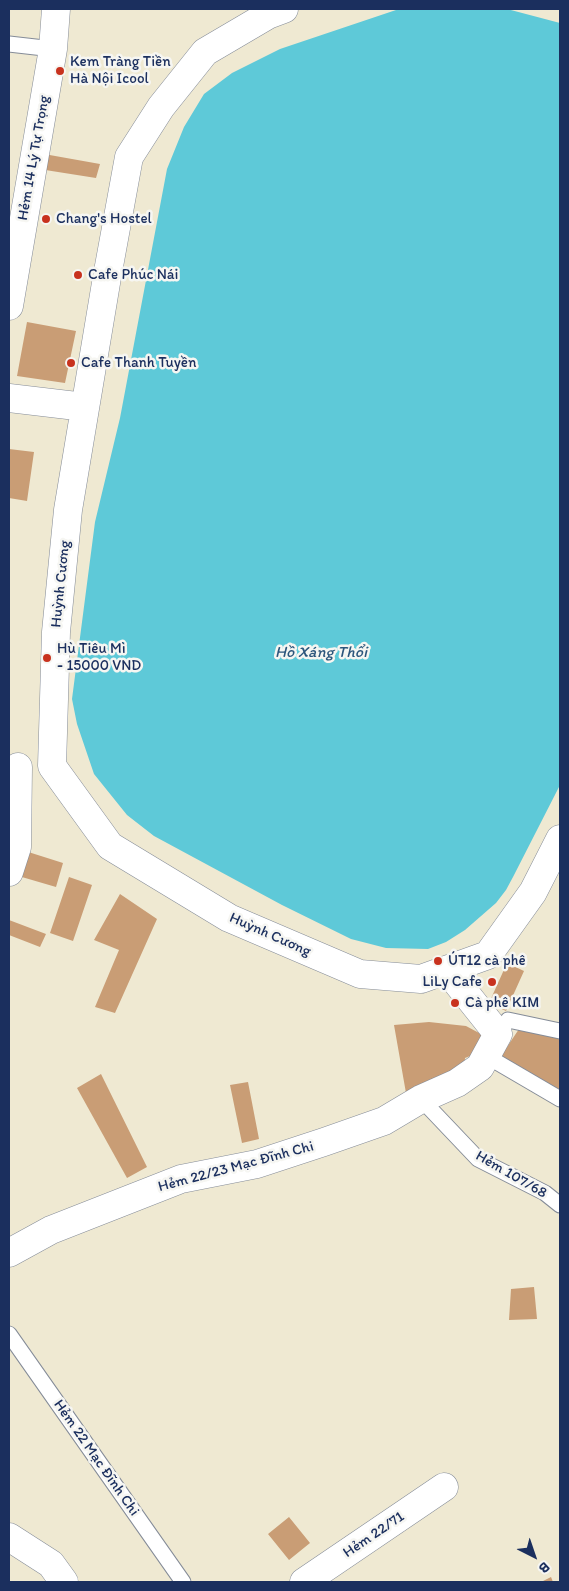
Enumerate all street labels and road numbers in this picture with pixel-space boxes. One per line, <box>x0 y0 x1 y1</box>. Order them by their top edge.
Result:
street label: Hẻm 14 Lý Tự Trọng <box>14 94 54 222</box>
street label: Huỳnh Cương <box>47 540 75 628</box>
street label: Huỳnh Cương <box>226 909 314 961</box>
street label: Hẻm 22/23 Mạc Đĩnh Chi <box>156 1138 316 1196</box>
street label: Hẻm 107/68 <box>472 1147 550 1203</box>
street label: Hẻm 22 Mạc Đĩnh Chi <box>49 1396 143 1520</box>
street label: Hẻm 22/71 <box>340 1508 408 1562</box>

